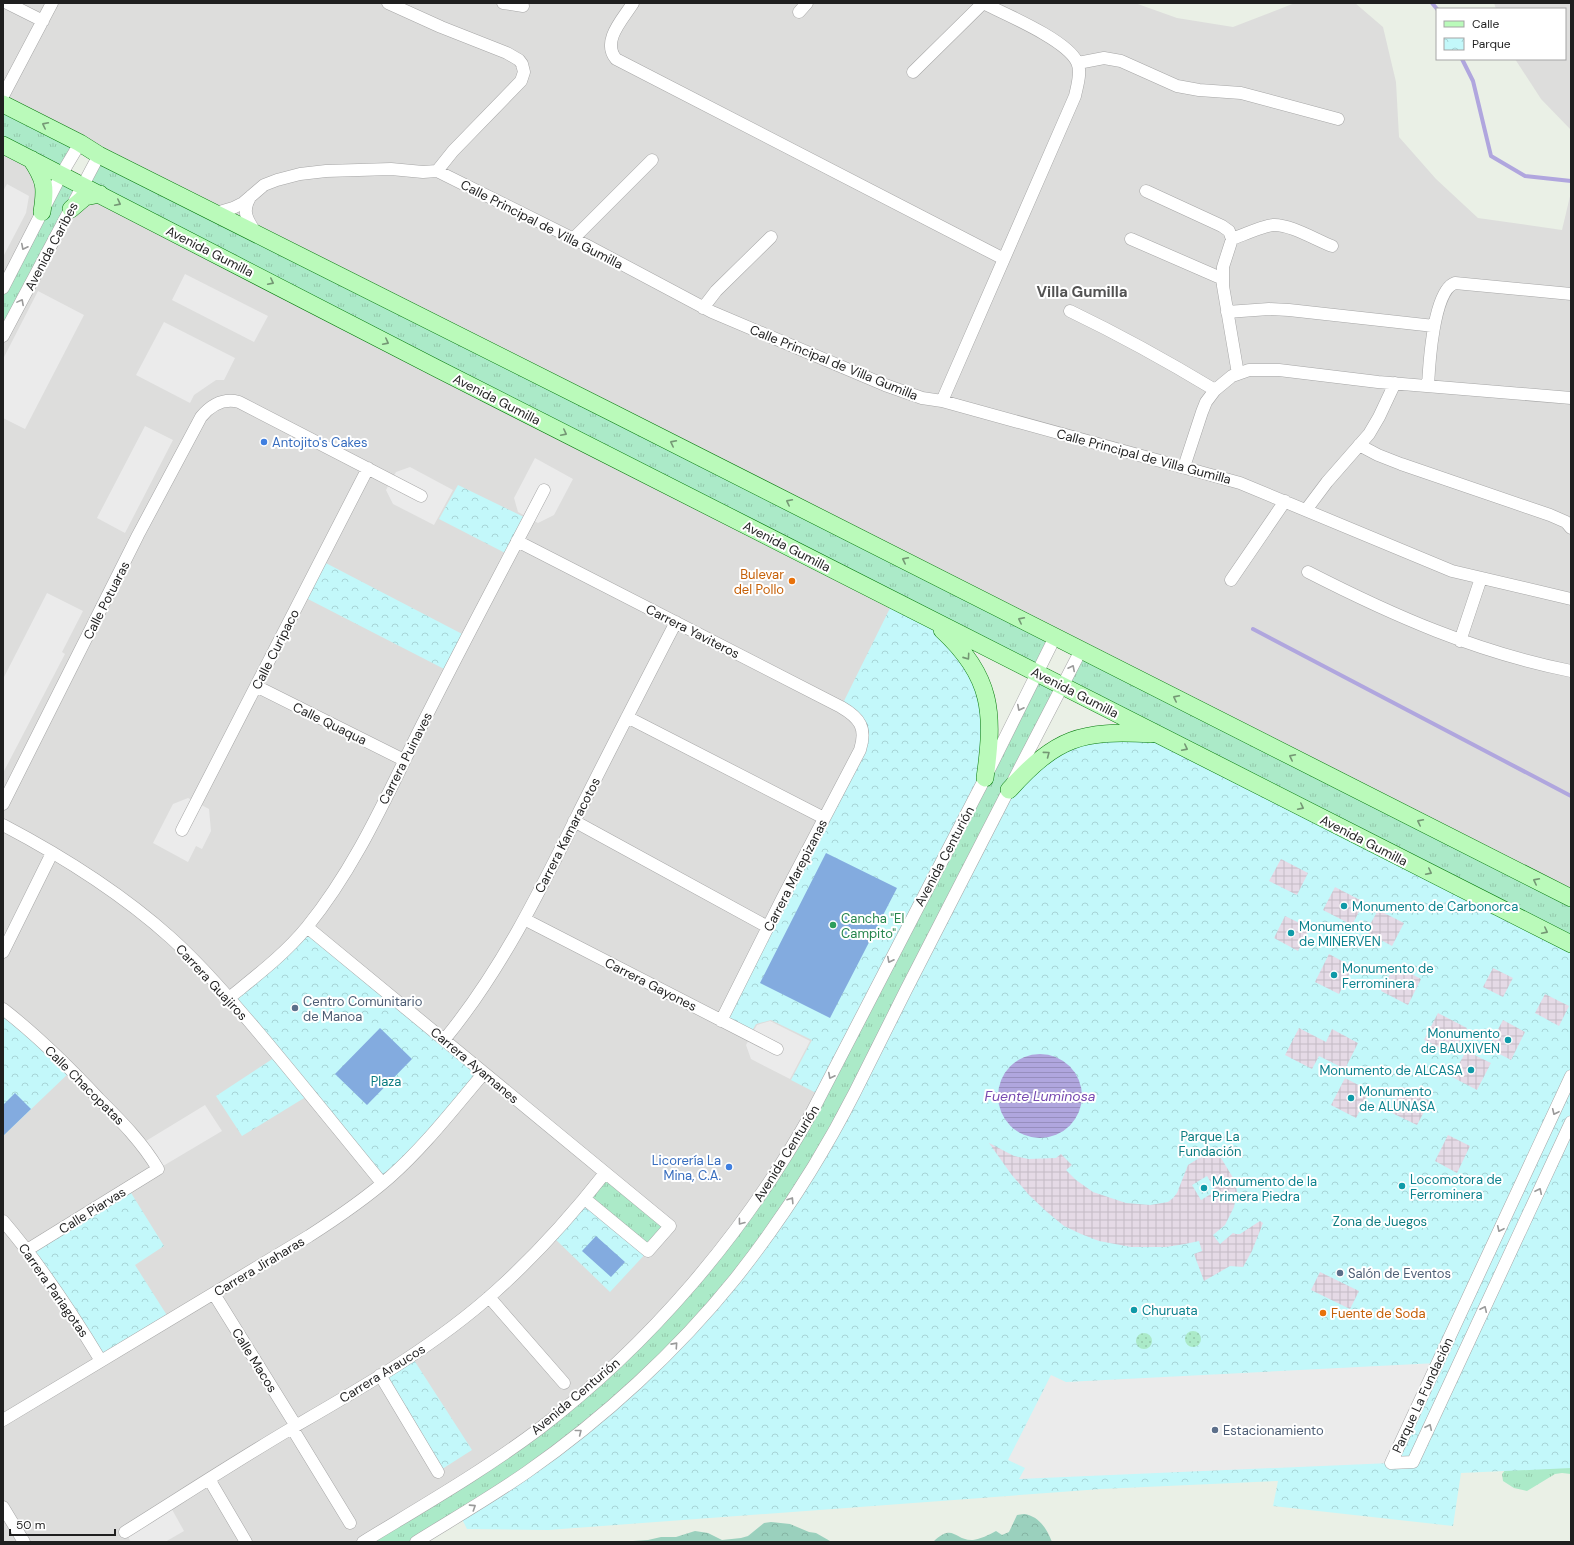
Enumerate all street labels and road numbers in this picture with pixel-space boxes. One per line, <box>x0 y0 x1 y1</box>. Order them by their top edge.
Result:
street label: Calle Principal de Villa Gumilla <box>458 176 626 273</box>
street label: Avenida Caribes <box>21 199 82 293</box>
street label: Avenida Gumilla <box>163 222 256 281</box>
street label: Calle Principal de Villa Gumilla <box>747 321 920 404</box>
street label: Avenida Gumilla <box>450 370 543 429</box>
street label: Calle Principal de Villa Gumilla <box>1055 425 1233 488</box>
street label: Avenida Gumilla <box>740 517 833 576</box>
street label: Calle Potuaras <box>79 558 133 642</box>
street label: Carrera Yaviteros <box>643 600 743 662</box>
street label: Calle Curipaco <box>248 606 303 692</box>
street label: Avenida Gumilla <box>1028 663 1121 722</box>
street label: Calle Quaqua <box>290 698 370 749</box>
street label: Carrera Puinaves <box>375 709 436 807</box>
street label: Carrera Kamaracotos <box>531 775 604 896</box>
street label: Avenida Centurión <box>911 803 978 909</box>
street label: Avenida Gumilla <box>1317 811 1410 870</box>
street label: Carrera Marepizanas <box>760 816 831 934</box>
street label: Carrera Guajiros <box>172 941 251 1024</box>
street label: Carrera Gayones <box>602 954 700 1015</box>
street label: Carrera Ayamanes <box>427 1023 522 1107</box>
street label: Calle Chacopatas <box>41 1042 128 1129</box>
street label: Avenida Centurión <box>750 1102 823 1205</box>
street label: Calle Piarvas <box>56 1183 129 1238</box>
street label: Carrera Jiraharas <box>211 1233 308 1300</box>
street label: Carrera Pariagotas <box>15 1240 92 1341</box>
street label: Calle Macos <box>228 1325 281 1396</box>
street label: Parque La Fundación <box>1388 1335 1457 1456</box>
street label: Carrera Araucos <box>336 1340 428 1407</box>
street label: Avenida Centurión <box>527 1354 623 1439</box>

